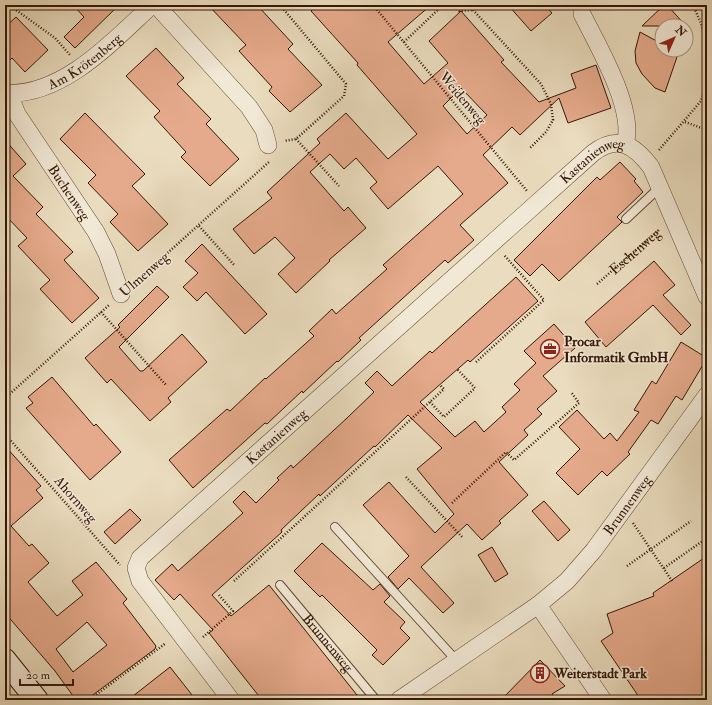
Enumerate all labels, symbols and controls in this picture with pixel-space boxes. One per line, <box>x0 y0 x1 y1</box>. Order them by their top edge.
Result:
north arrow <box>654 18 694 58</box>
text: N <box>672 22 690 40</box>
street label: Am Krötenberg <box>44 29 126 94</box>
street label: Weidenweg <box>435 68 490 129</box>
street label: Kastanienweg <box>557 135 627 188</box>
street label: Buchenweg <box>44 161 94 225</box>
street label: Eschenweg <box>606 224 665 278</box>
street label: Ulmenweg <box>116 247 173 301</box>
place label: Procar Informatik GmbH <box>564 333 669 366</box>
office icon: Procar Informatik GmbH <box>539 338 561 360</box>
street label: Kastanienweg <box>243 404 311 468</box>
street label: Brunnenweg <box>600 471 656 539</box>
street label: Ahornweg <box>50 472 101 527</box>
street label: Brunnenweg <box>299 610 357 676</box>
scale bar <box>20 661 73 687</box>
building icon: Weiterstadt Park <box>529 662 551 684</box>
place label: Weiterstadt Park <box>553 665 647 682</box>
text: 20 m <box>26 668 51 683</box>

